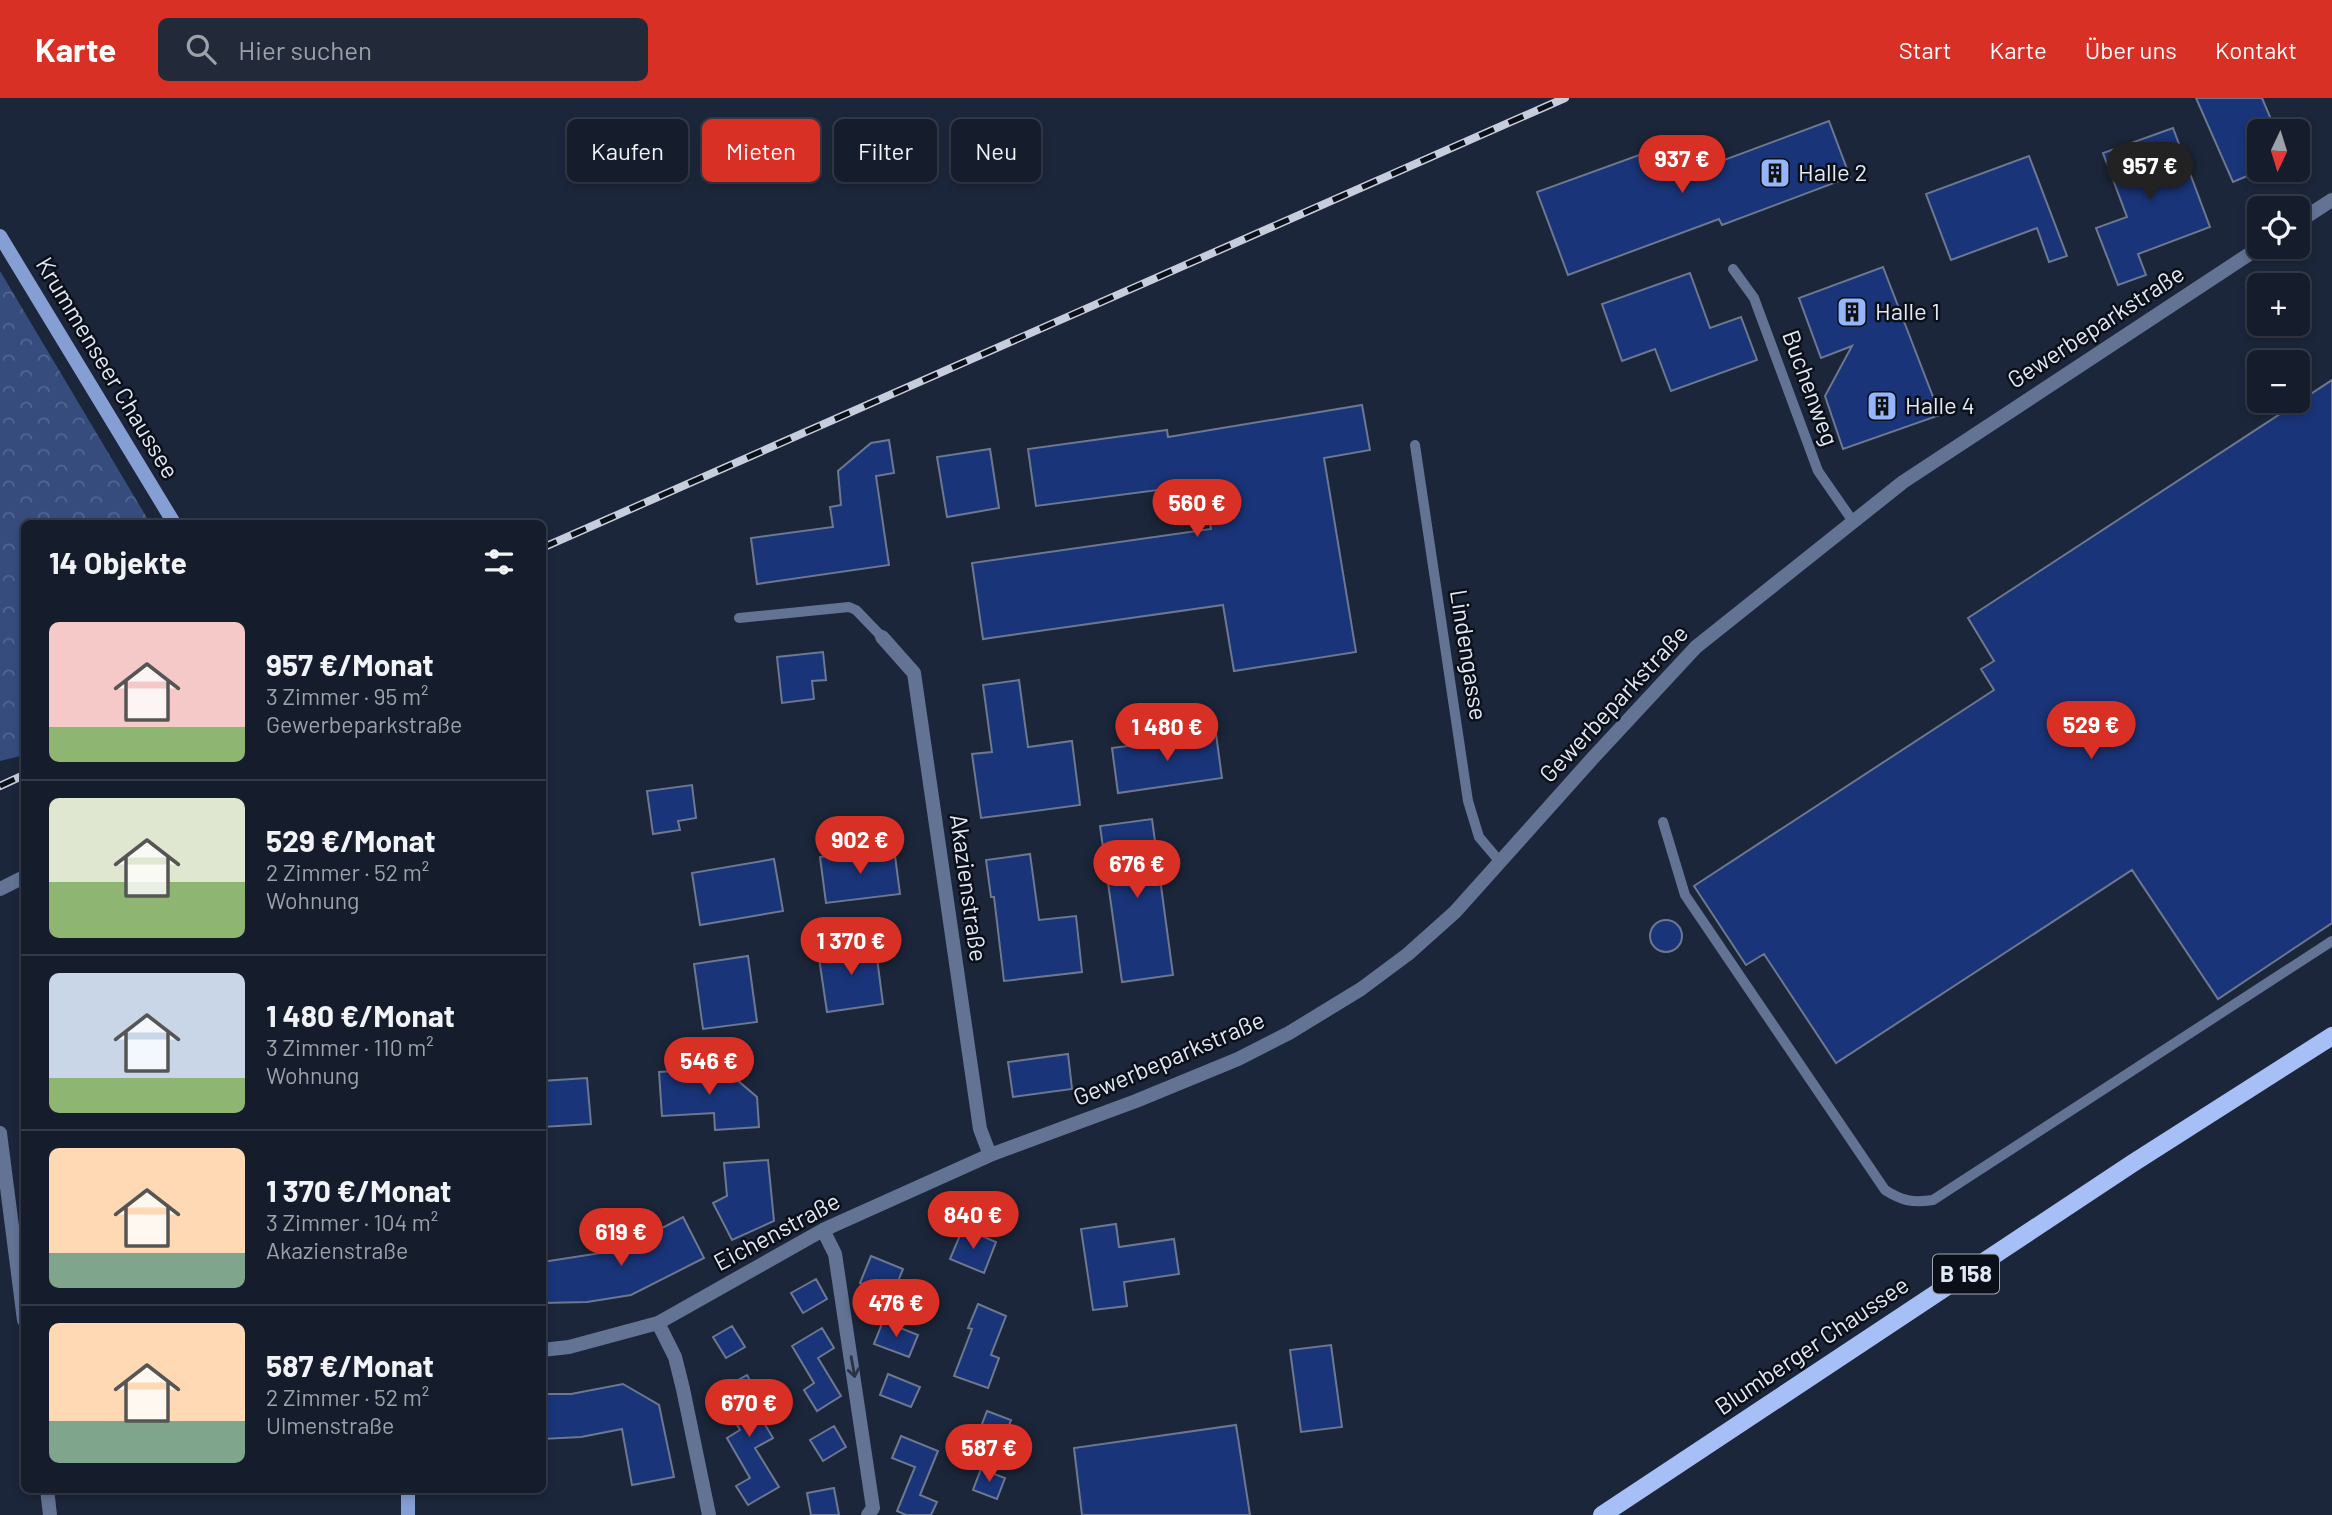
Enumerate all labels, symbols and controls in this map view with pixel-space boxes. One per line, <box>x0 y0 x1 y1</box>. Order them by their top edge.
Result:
search box <box>158 18 648 81</box>
text: Karte <box>35 29 116 69</box>
icon: search <box>182 30 220 68</box>
text: Hier suchen <box>238 34 372 65</box>
text: Start <box>1899 35 1952 64</box>
text: Karte <box>1990 35 2047 64</box>
text: Über uns <box>2085 35 2177 64</box>
text: Kontakt <box>2215 35 2297 64</box>
chip: Kaufen <box>567 119 688 182</box>
chip: Mieten <box>702 119 820 182</box>
chip: Filter <box>834 119 937 182</box>
chip: Neu <box>951 119 1041 182</box>
north arrow <box>2247 119 2310 182</box>
map controls <box>2247 119 2310 413</box>
pin: 937 € <box>1633 136 1731 195</box>
pin: 957 € <box>2101 142 2199 202</box>
text: 937 € <box>1654 144 1710 172</box>
text: 957 € <box>2122 151 2178 179</box>
building icon: Halle 2 <box>1758 156 1792 190</box>
place label: Halle 2 <box>1798 157 1867 186</box>
button: locate <box>2247 196 2310 259</box>
street label: Krummenseer Chaussee <box>31 251 186 483</box>
street label: Gewerbeparkstraße <box>2001 258 2189 394</box>
button: + <box>2247 273 2310 336</box>
building icon: Halle 1 <box>1835 295 1869 329</box>
place label: Halle 1 <box>1875 296 1940 325</box>
street label: Buchenweg <box>1777 326 1846 449</box>
button: − <box>2247 350 2310 413</box>
building icon: Halle 4 <box>1865 389 1899 423</box>
place label: Halle 4 <box>1905 390 1975 419</box>
pin: 560 € <box>1148 480 1246 539</box>
text: 560 € <box>1168 488 1226 516</box>
icon: filters <box>480 543 518 581</box>
text: 14 Objekte <box>49 544 187 580</box>
street label: Lindengasse <box>1445 587 1494 722</box>
street label: Gewerbeparkstraße <box>1532 618 1693 788</box>
text: 957 €/Monat <box>266 646 434 682</box>
icon: home <box>105 650 189 734</box>
text: 3 Zimmer · 95 m² <box>266 682 428 710</box>
pin: 529 € <box>2042 702 2140 761</box>
pin: 1 480 € <box>1102 704 1232 763</box>
text: Gewerbeparkstraße <box>266 710 462 738</box>
text: 529 € <box>2063 710 2119 738</box>
text: 1 480 € <box>1131 712 1203 740</box>
street label: Akazienstraße <box>945 812 994 963</box>
pin: 902 € <box>811 816 909 876</box>
text: 529 €/Monat <box>266 822 436 858</box>
text: 902 € <box>831 825 889 853</box>
icon: home <box>105 826 189 910</box>
pin: 676 € <box>1088 840 1186 900</box>
text: 676 € <box>1109 849 1165 877</box>
text: 2 Zimmer · 52 m² <box>266 858 429 886</box>
text: Wohnung <box>266 886 359 914</box>
pin: 1 370 € <box>786 918 916 977</box>
text: 1 370 € <box>817 926 885 954</box>
text: 1 480 €/Monat <box>266 997 455 1033</box>
icon: home <box>105 1001 189 1085</box>
street label: Gewerbeparkstraße <box>1068 1004 1268 1111</box>
text: 3 Zimmer · 110 m² <box>266 1033 434 1061</box>
pin: 546 € <box>660 1038 758 1097</box>
text: 546 € <box>680 1046 738 1074</box>
text: Wohnung <box>266 1061 359 1089</box>
text: 1 370 €/Monat <box>266 1172 452 1208</box>
icon: home <box>105 1176 189 1260</box>
street label: Eichenstraße <box>708 1185 844 1276</box>
pin: 840 € <box>924 1192 1022 1251</box>
text: 840 € <box>944 1200 1002 1228</box>
text: 3 Zimmer · 104 m² <box>266 1208 438 1236</box>
pin: 619 € <box>572 1208 670 1268</box>
text: 619 € <box>595 1217 647 1245</box>
text: Akazienstraße <box>266 1236 408 1264</box>
road number: B 158 <box>1933 1254 1999 1294</box>
street label: Blumberger Chaussee <box>1709 1269 1914 1420</box>
pin: 476 € <box>847 1280 945 1339</box>
text: 476 € <box>868 1288 924 1316</box>
text: 587 €/Monat <box>266 1347 434 1383</box>
icon: home <box>105 1351 189 1435</box>
one-way arrow <box>847 1356 860 1378</box>
pin: 670 € <box>700 1380 798 1439</box>
text: 2 Zimmer · 52 m² <box>266 1383 429 1411</box>
text: 670 € <box>721 1388 777 1416</box>
text: Ulmenstraße <box>266 1411 394 1439</box>
pin: 587 € <box>940 1424 1038 1484</box>
text: 587 € <box>961 1433 1017 1461</box>

